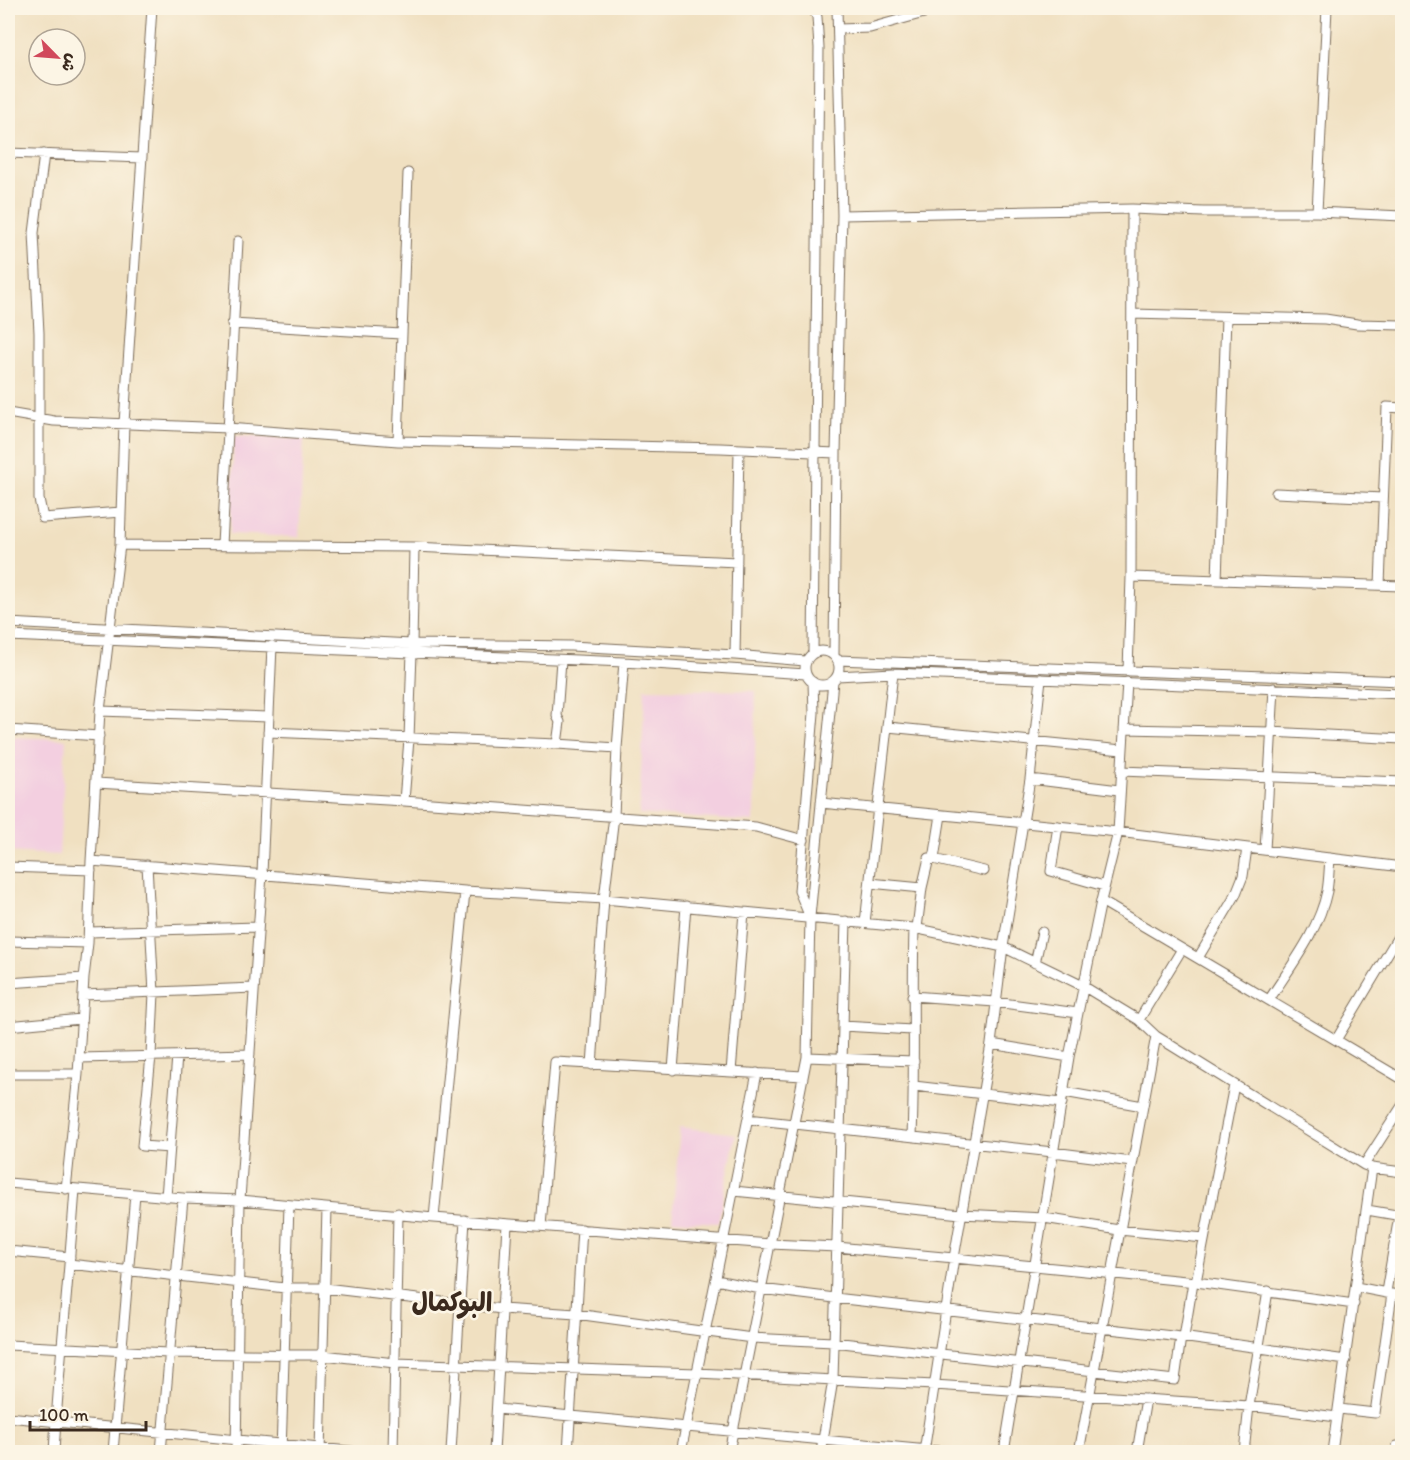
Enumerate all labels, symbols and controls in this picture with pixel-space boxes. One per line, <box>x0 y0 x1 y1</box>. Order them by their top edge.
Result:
north arrow <box>27 27 87 87</box>
text: ش <box>58 51 82 75</box>
district label: البوكمال <box>412 1286 492 1319</box>
scale bar <box>30 1394 146 1432</box>
text: 100 m <box>39 1404 89 1426</box>

